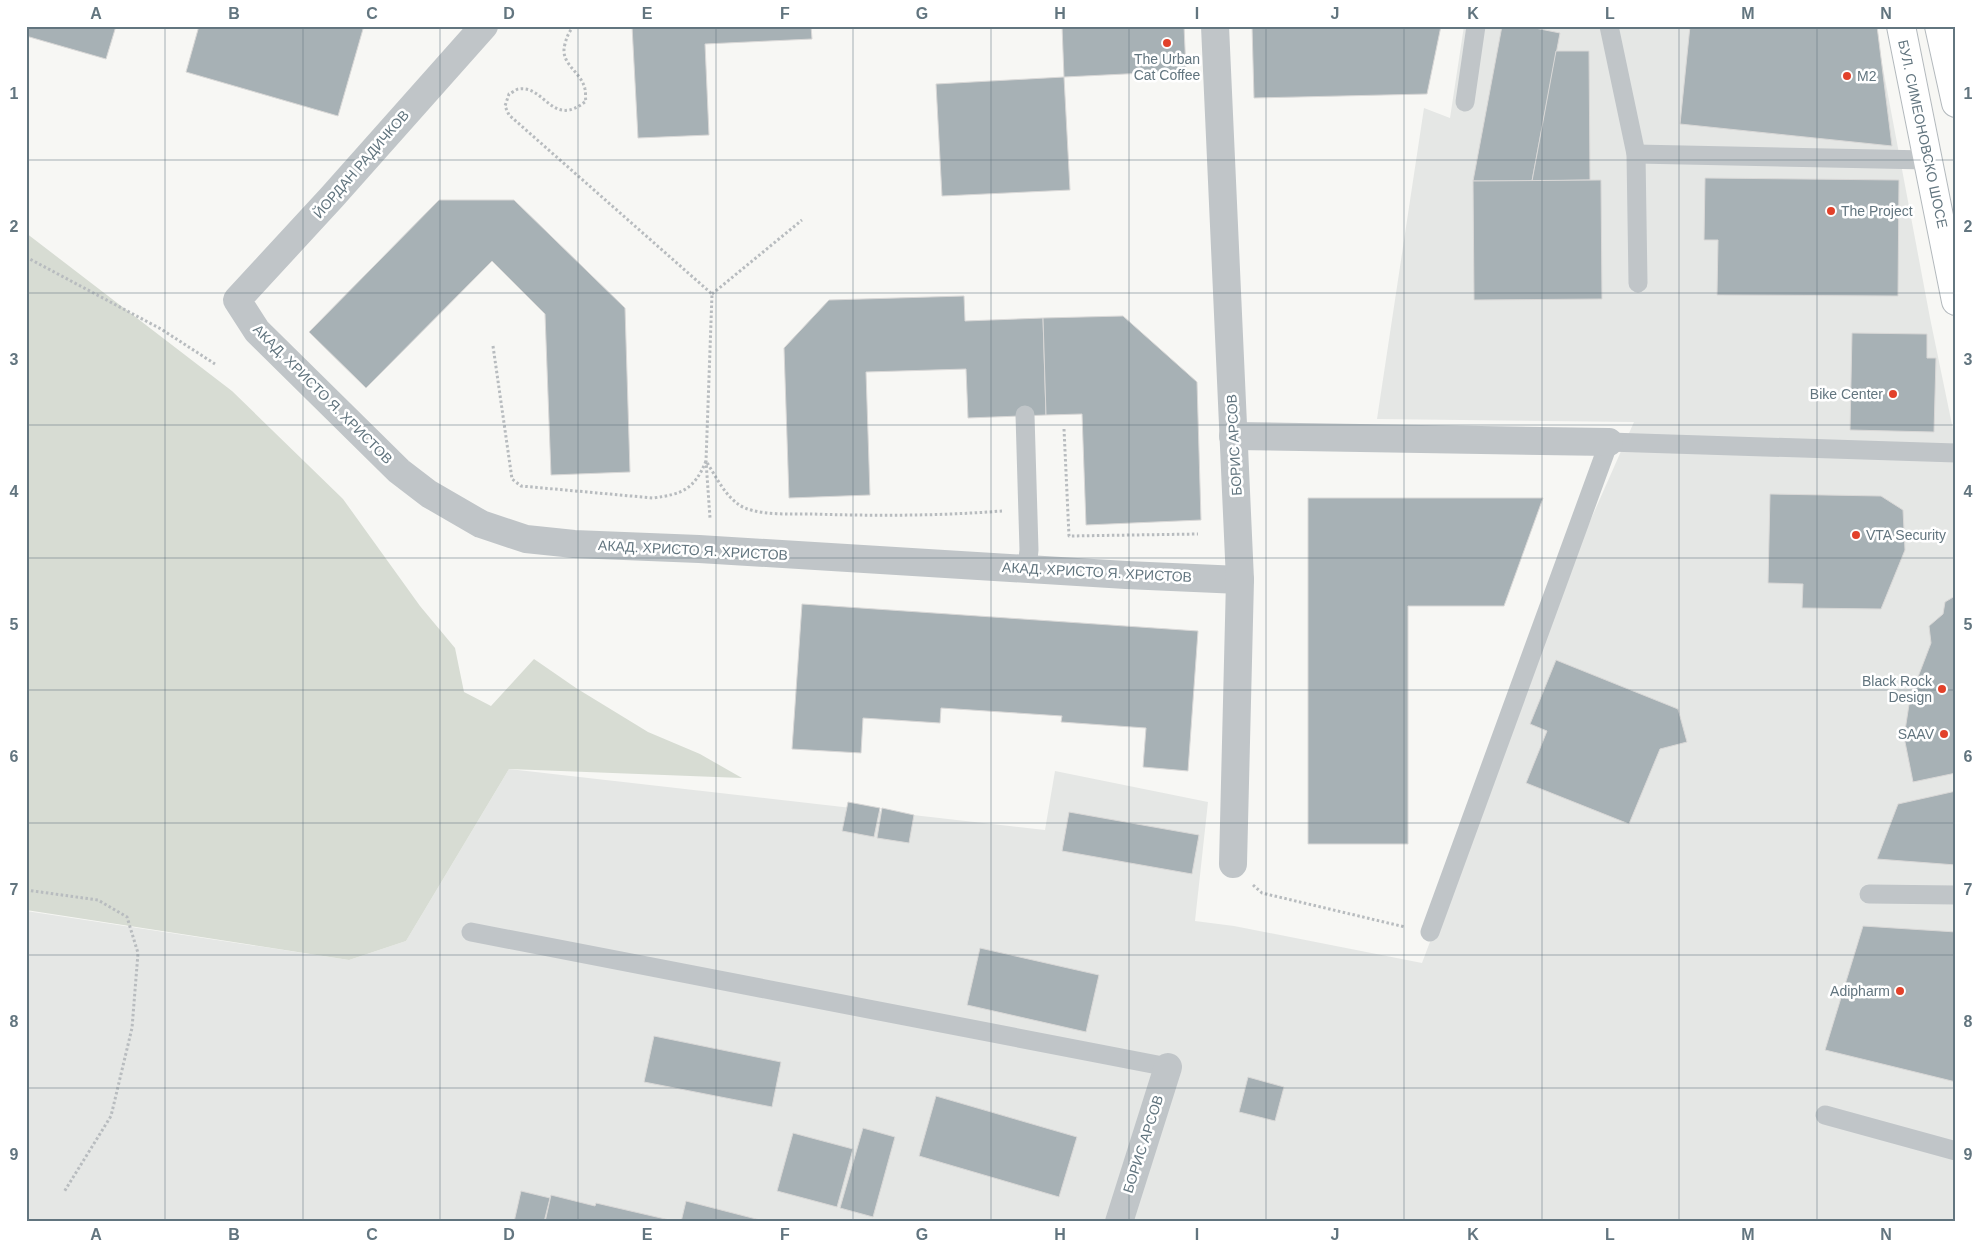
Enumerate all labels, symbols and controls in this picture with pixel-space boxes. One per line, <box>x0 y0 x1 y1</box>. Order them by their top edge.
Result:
text: A <box>90 5 102 22</box>
text: B <box>228 5 240 22</box>
text: C <box>366 5 378 22</box>
text: D <box>503 5 515 22</box>
text: E <box>642 5 653 22</box>
text: F <box>780 5 790 22</box>
text: G <box>916 5 928 22</box>
text: H <box>1054 5 1066 22</box>
text: I <box>1195 5 1199 22</box>
text: J <box>1331 5 1339 22</box>
text: K <box>1467 5 1479 22</box>
text: L <box>1605 5 1615 22</box>
text: M <box>1741 5 1755 22</box>
text: N <box>1880 5 1892 22</box>
marker: The Urban Cat Coffee <box>1161 37 1173 49</box>
street label: БУЛ. СИМЕОНОВСКО ШОСЕ <box>1895 38 1951 230</box>
place label: The Urban Cat Coffee <box>1134 51 1201 83</box>
place label: M2 <box>1857 68 1877 84</box>
marker: M2 <box>1841 70 1853 82</box>
text: 1 <box>10 85 19 102</box>
text: 1 <box>1964 85 1973 102</box>
street label: ЙОРДАН РАДИЧКОВ <box>309 106 412 221</box>
place label: The Project <box>1841 203 1913 219</box>
marker: The Project <box>1825 205 1837 217</box>
text: 2 <box>10 218 19 235</box>
text: 2 <box>1964 218 1973 235</box>
street label: АКАД. ХРИСТО Я. ХРИСТОВ <box>250 321 396 467</box>
text: 3 <box>10 351 19 368</box>
text: 3 <box>1964 351 1973 368</box>
place label: Bike Center <box>1810 386 1883 402</box>
marker: Bike Center <box>1887 388 1899 400</box>
street label: БОРИС АРСОВ <box>1223 394 1245 496</box>
text: 4 <box>10 483 19 500</box>
text: 4 <box>1964 483 1973 500</box>
place label: VTA Security <box>1866 527 1946 543</box>
marker: VTA Security <box>1850 529 1862 541</box>
street label: АКАД. ХРИСТО Я. ХРИСТОВ <box>598 537 788 563</box>
street label: АКАД. ХРИСТО Я. ХРИСТОВ <box>1002 559 1192 585</box>
text: 5 <box>10 616 19 633</box>
text: 5 <box>1964 616 1973 633</box>
place label: Black Rock Design <box>1862 673 1933 705</box>
marker: Black Rock Design <box>1936 683 1948 695</box>
place label: SAAV <box>1898 726 1935 742</box>
marker: SAAV <box>1938 728 1950 740</box>
text: 6 <box>10 748 19 765</box>
text: 6 <box>1964 748 1973 765</box>
text: 7 <box>10 881 19 898</box>
text: 7 <box>1964 881 1973 898</box>
place label: Adipharm <box>1830 983 1890 999</box>
marker: Adipharm <box>1894 985 1906 997</box>
text: 8 <box>10 1013 19 1030</box>
text: 8 <box>1964 1013 1973 1030</box>
street label: БОРИС АРСОВ <box>1120 1093 1166 1195</box>
text: 9 <box>10 1146 19 1163</box>
text: 9 <box>1964 1146 1973 1163</box>
text: A <box>90 1226 102 1243</box>
text: B <box>228 1226 240 1243</box>
text: C <box>366 1226 378 1243</box>
text: D <box>503 1226 515 1243</box>
text: E <box>642 1226 653 1243</box>
text: F <box>780 1226 790 1243</box>
text: G <box>916 1226 928 1243</box>
text: H <box>1054 1226 1066 1243</box>
text: I <box>1195 1226 1199 1243</box>
text: J <box>1331 1226 1339 1243</box>
text: K <box>1467 1226 1479 1243</box>
text: L <box>1605 1226 1615 1243</box>
text: M <box>1741 1226 1755 1243</box>
text: N <box>1880 1226 1892 1243</box>

